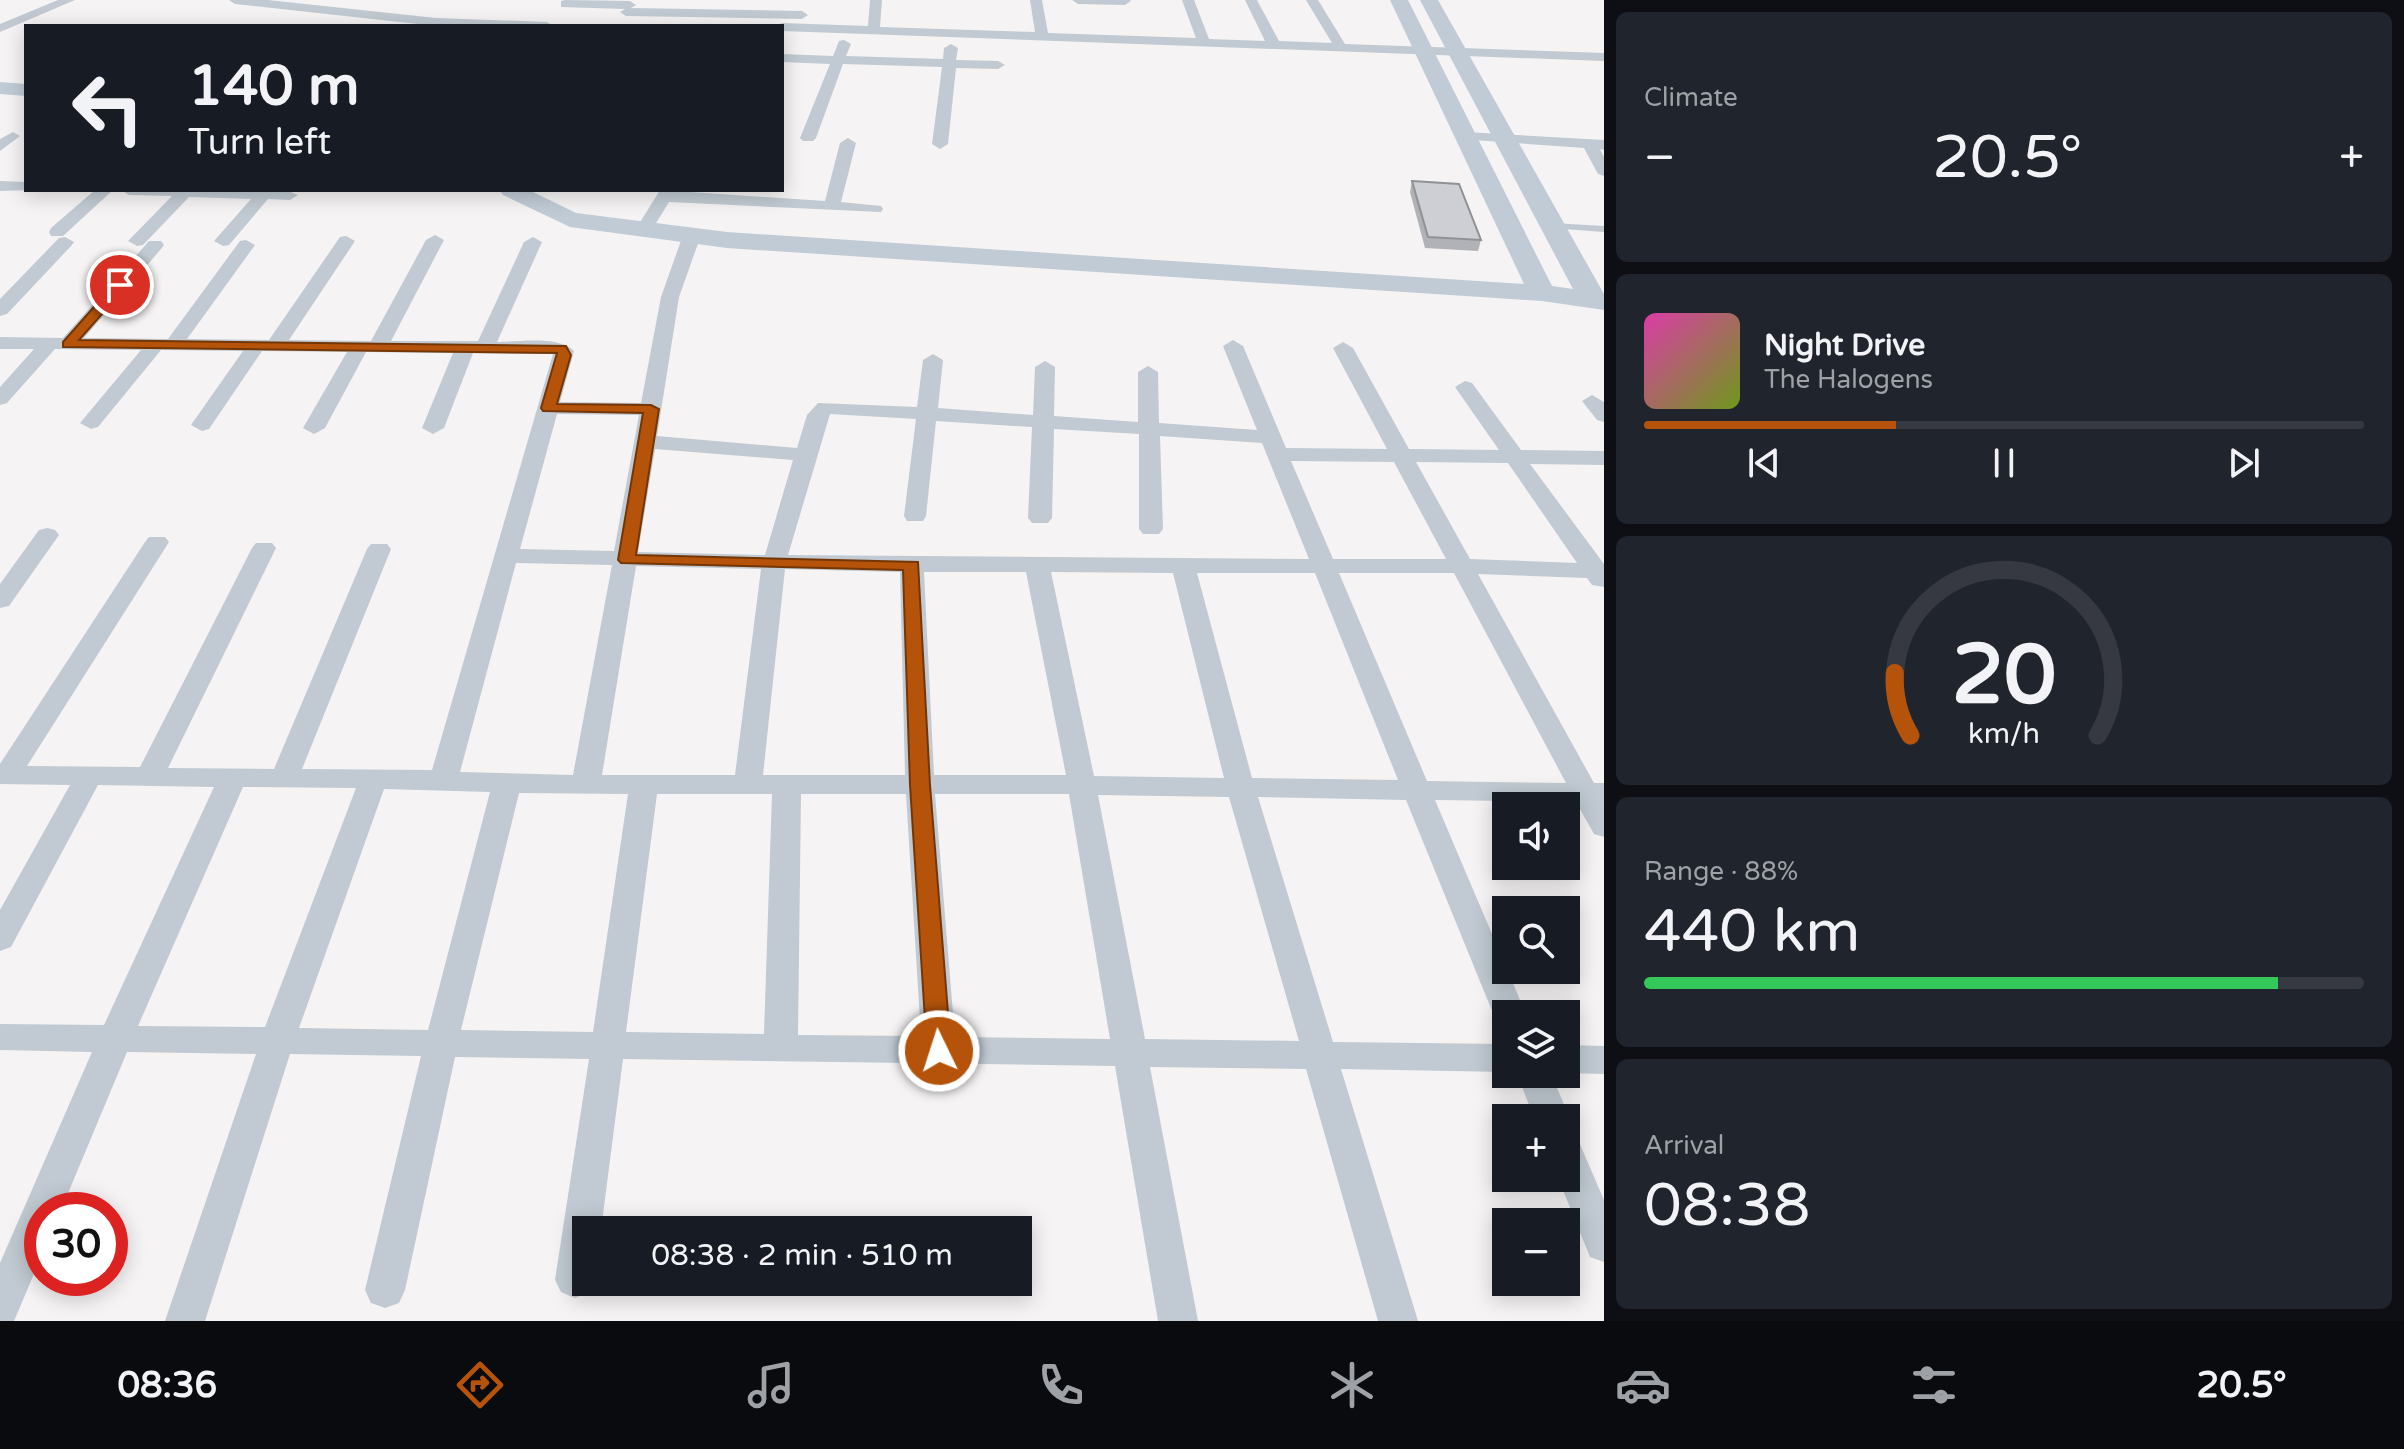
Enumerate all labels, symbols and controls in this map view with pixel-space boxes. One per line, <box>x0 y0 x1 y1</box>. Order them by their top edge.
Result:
text: 140 m <box>188 53 359 120</box>
icon: left <box>56 56 160 160</box>
text: Climate <box>1644 82 1738 113</box>
text: Turn left <box>188 121 331 164</box>
text: 20.5° <box>1932 122 2082 194</box>
text: − <box>1644 132 1675 185</box>
text: + <box>2339 132 2364 185</box>
pin <box>86 251 154 319</box>
icon: arrive <box>98 263 142 307</box>
text: Night Drive <box>1764 327 1925 364</box>
text: The Halogens <box>1764 364 1933 395</box>
icon: previous <box>1742 441 1786 485</box>
icon: pause <box>1982 441 2026 485</box>
icon: next <box>2222 441 2266 485</box>
text: 20 <box>1952 626 2056 726</box>
text: km/h <box>1968 718 2040 752</box>
map controls <box>1492 792 1580 1296</box>
button: sound <box>1492 792 1580 880</box>
text: Range · 88% <box>1644 856 1798 887</box>
button: search <box>1492 896 1580 984</box>
text: 440 km <box>1644 896 1860 968</box>
button: layers <box>1492 1000 1580 1088</box>
position arrow <box>897 1009 981 1093</box>
button: + <box>1492 1104 1580 1192</box>
text: Arrival <box>1644 1130 1724 1161</box>
text: 08:38 <box>1644 1170 1810 1242</box>
speed limit sign: 30 <box>24 1192 128 1296</box>
button: − <box>1492 1208 1580 1296</box>
text: 08:38 · 2 min · 510 m <box>651 1237 953 1274</box>
icon: directions <box>452 1357 508 1413</box>
icon: music <box>743 1357 799 1413</box>
icon: phone <box>1033 1357 1089 1413</box>
icon: climate <box>1324 1357 1380 1413</box>
icon: car <box>1615 1357 1671 1413</box>
icon: filters <box>1906 1357 1962 1413</box>
text: 08:36 <box>117 1364 217 1407</box>
text: 20.5° <box>2197 1364 2287 1407</box>

